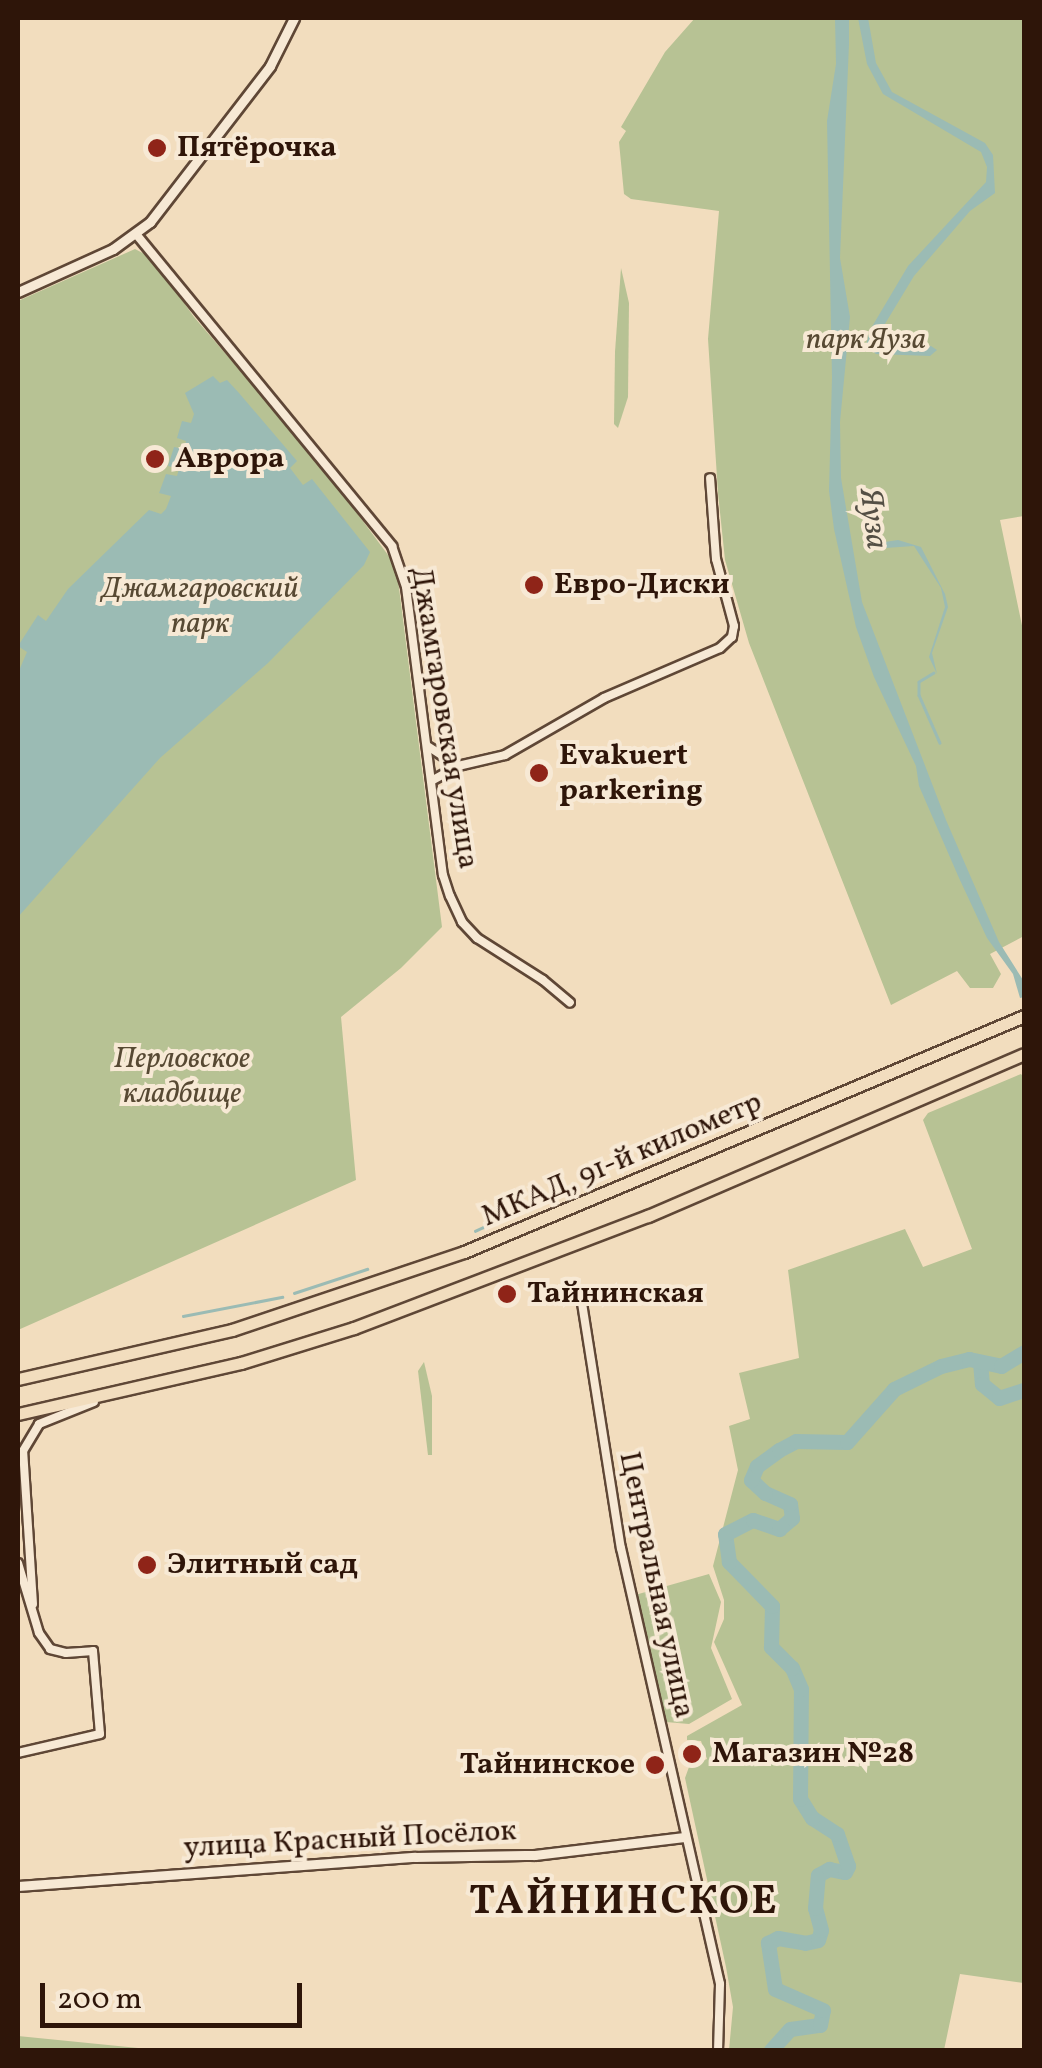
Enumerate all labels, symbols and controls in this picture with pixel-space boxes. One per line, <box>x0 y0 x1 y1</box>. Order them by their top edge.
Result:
place label: Пятёрочка <box>177 130 337 166</box>
marker: Пятёрочка <box>146 137 168 159</box>
park label: парк Яуза <box>806 322 926 358</box>
place label: Аврора <box>175 441 284 477</box>
marker: Аврора <box>144 448 166 470</box>
water label: Яуза <box>849 486 895 552</box>
street label: Джамгаровская улица <box>402 564 486 872</box>
place label: Евро-Диски <box>554 567 730 603</box>
park label: Джамгаровский парк <box>102 571 298 642</box>
marker: Евро-Диски <box>523 574 545 596</box>
place label: Evakuert parkering <box>559 738 703 808</box>
marker: Evakuert parkering <box>528 762 550 784</box>
park label: Перловское кладбище <box>114 1041 250 1112</box>
street label: МКАД, 91-й километр <box>476 1085 768 1235</box>
place label: Тайнинская <box>527 1276 704 1312</box>
marker: Тайнинская <box>496 1283 518 1305</box>
street label: Центральная улица <box>610 1448 702 1722</box>
place label: Элитный сад <box>167 1547 358 1583</box>
marker: Элитный сад <box>136 1554 158 1576</box>
place label: Магазин №28 <box>712 1736 914 1772</box>
marker: Магазин №28 <box>681 1743 703 1765</box>
place label: Тайнинское <box>459 1747 635 1783</box>
marker: Тайнинское <box>644 1754 666 1776</box>
street label: улица Красный Посёлок <box>183 1813 517 1867</box>
district label: ТАЙНИНСКОЕ <box>469 1879 779 1927</box>
scale bar <box>45 1963 308 2025</box>
text: 200 m <box>57 1979 142 2021</box>

